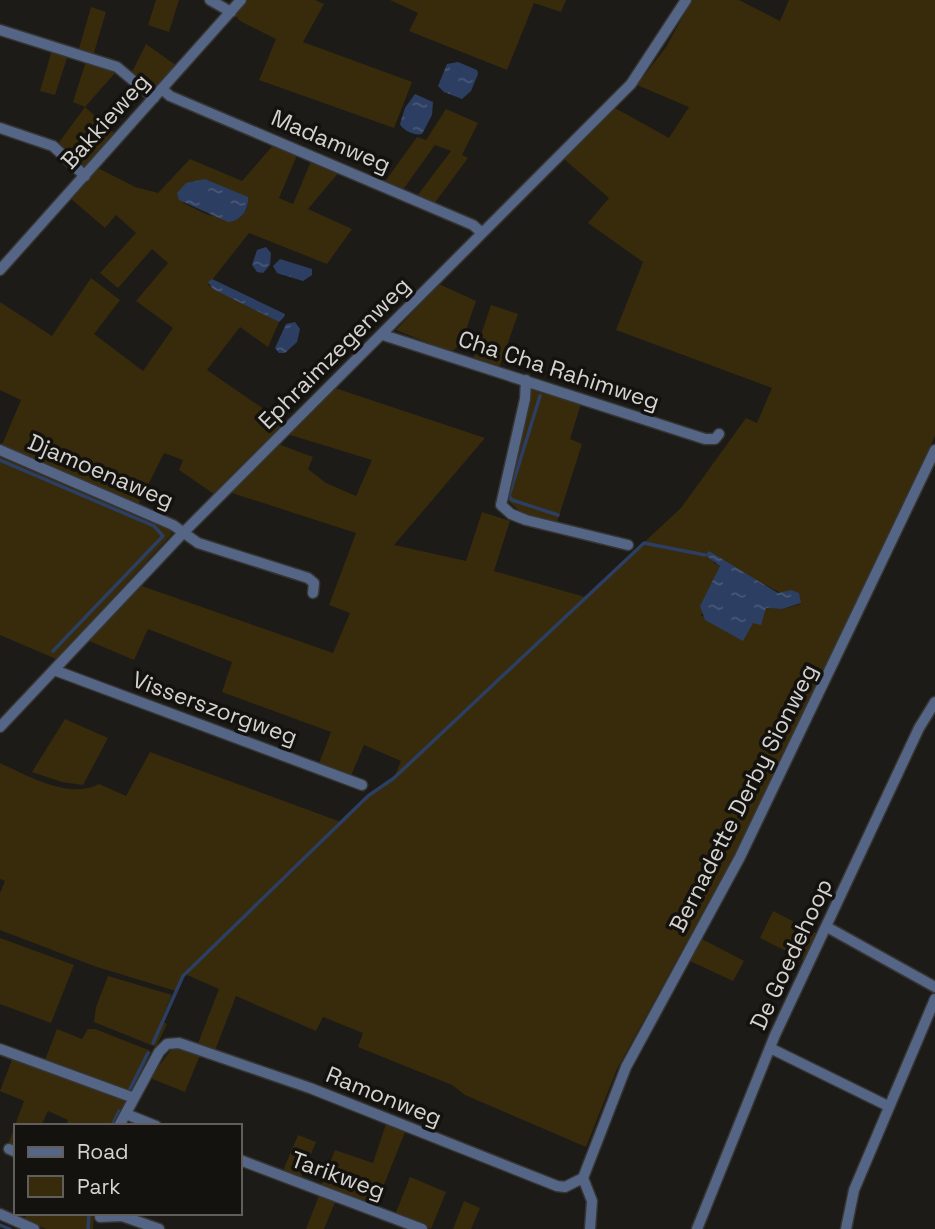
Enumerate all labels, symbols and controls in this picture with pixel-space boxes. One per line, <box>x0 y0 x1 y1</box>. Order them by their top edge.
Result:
street label: Bakkieweg <box>54 67 156 175</box>
street label: Madamweg <box>267 102 395 180</box>
street label: Ephraimzegenweg <box>252 271 416 435</box>
street label: Cha Cha Rahimweg <box>455 323 663 417</box>
street label: Djamoenaweg <box>24 427 178 515</box>
street label: Bernadette Derby Sionweg <box>662 659 824 937</box>
street label: Visserszorgweg <box>128 664 302 752</box>
street label: De Goedehoop <box>743 874 839 1034</box>
street label: Ramonweg <box>322 1059 446 1133</box>
legend <box>14 1124 242 1215</box>
text: Road <box>77 1138 129 1165</box>
street label: Tarikweg <box>287 1144 389 1206</box>
text: Park <box>77 1173 121 1200</box>

